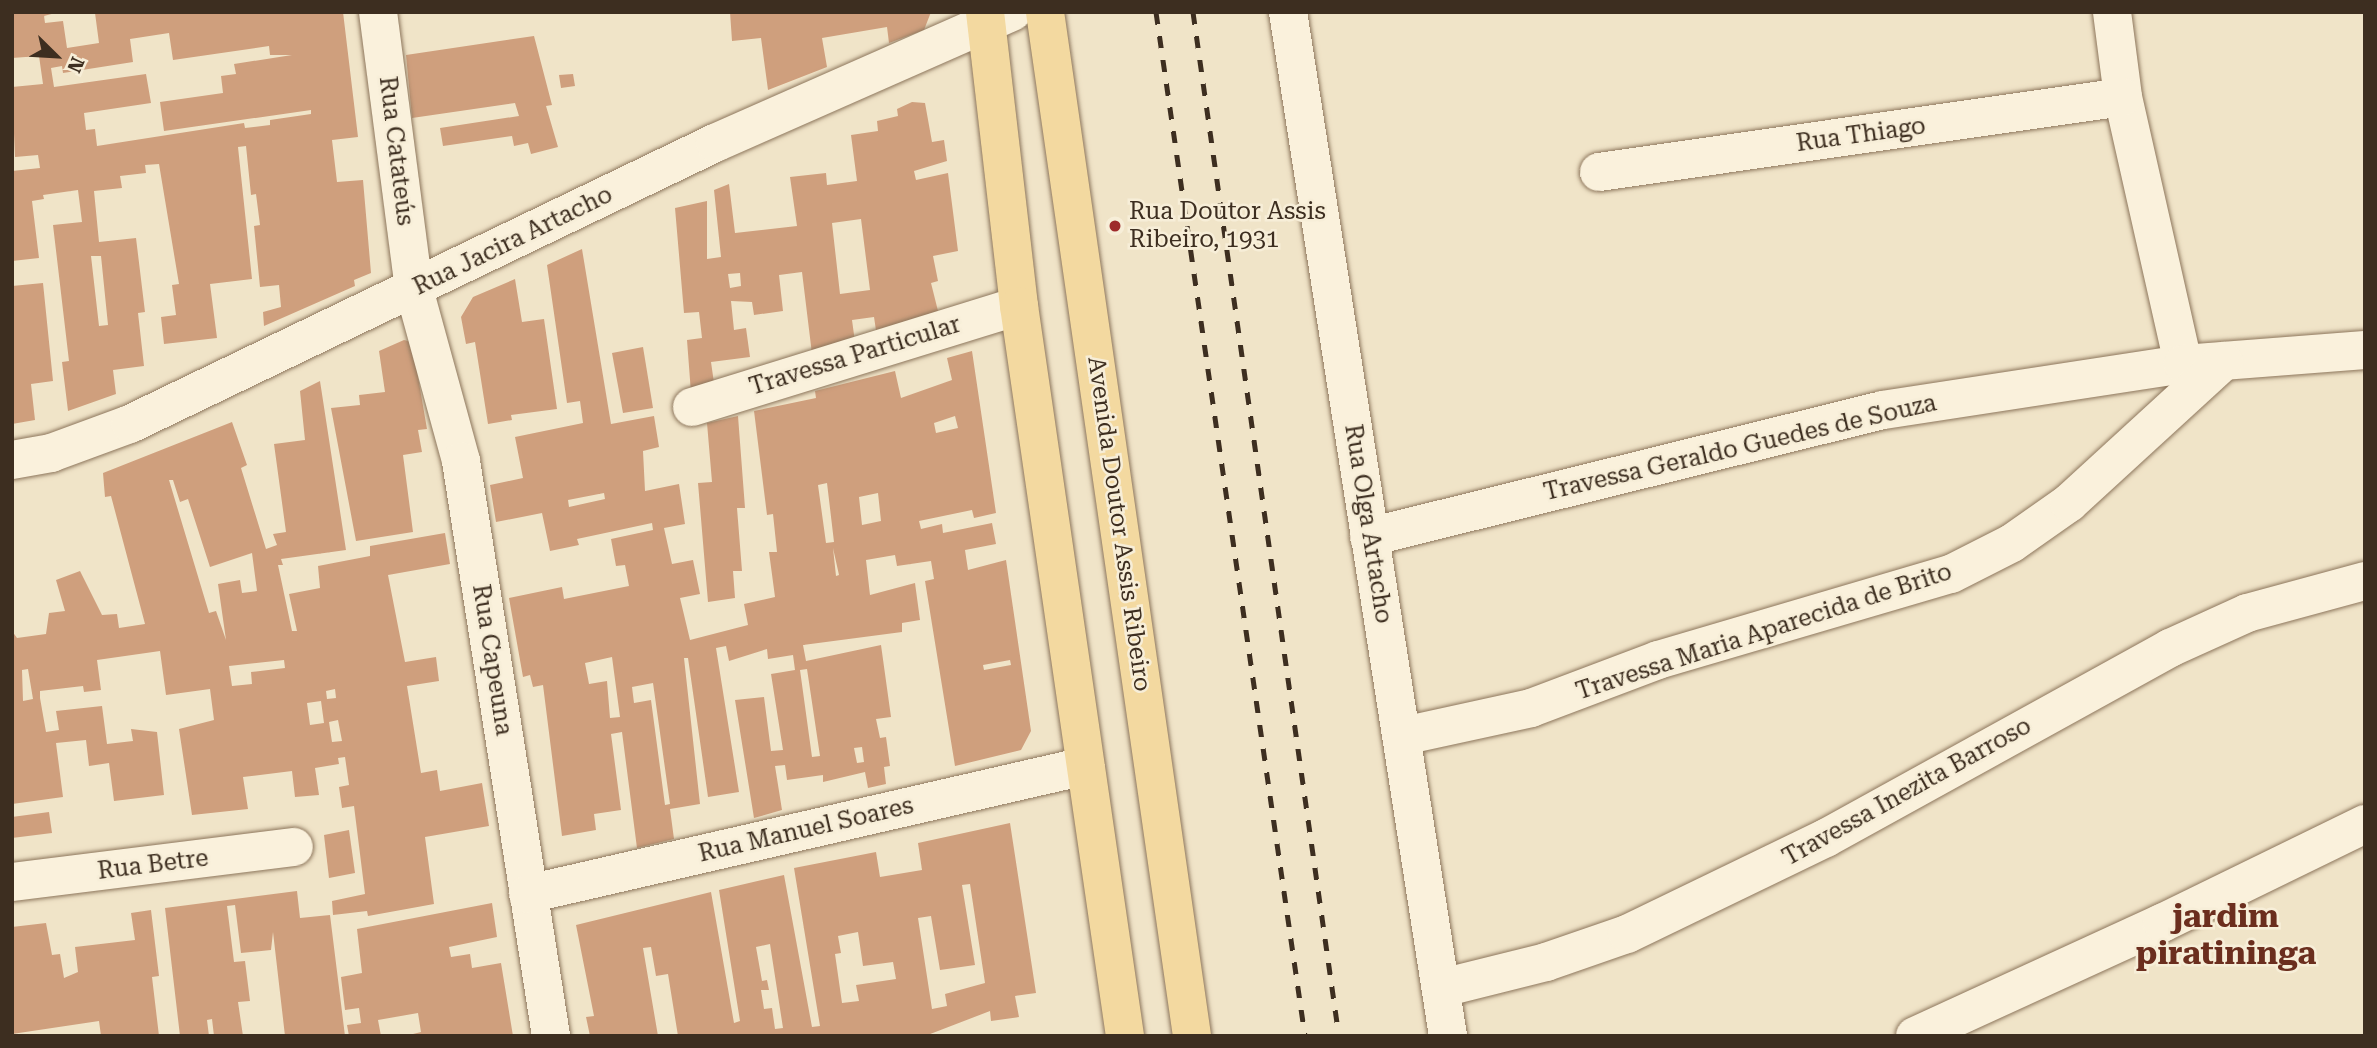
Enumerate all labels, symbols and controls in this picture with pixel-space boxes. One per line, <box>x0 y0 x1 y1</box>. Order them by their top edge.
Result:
north arrow <box>21 21 91 91</box>
text: N <box>62 53 89 76</box>
street label: Rua Catateús <box>373 75 419 227</box>
street label: Rua Thiago <box>1795 112 1927 158</box>
street label: Rua Jacira Artacho <box>409 180 617 302</box>
place label: Rua Doutor Assis Ribeiro, 1931 <box>1129 198 1326 254</box>
marker: Rua Doutor Assis Ribeiro, 1931 <box>1107 218 1123 234</box>
street label: Travessa Particular <box>746 310 964 402</box>
street label: Avenida Doutor Assis Ribeiro <box>1081 355 1157 693</box>
street label: Travessa Geraldo Guedes de Souza <box>1541 389 1939 507</box>
street label: Rua Olga Artacho <box>1338 422 1398 626</box>
street label: Travessa Maria Aparecida de Brito <box>1572 557 1956 707</box>
street label: Rua Capeuna <box>466 582 518 738</box>
street label: Travessa Inezita Barroso <box>1778 712 2036 872</box>
street label: Rua Manuel Soares <box>696 791 916 869</box>
street label: Rua Betre <box>96 844 210 886</box>
district label: jardim piratininga <box>2136 898 2316 973</box>

